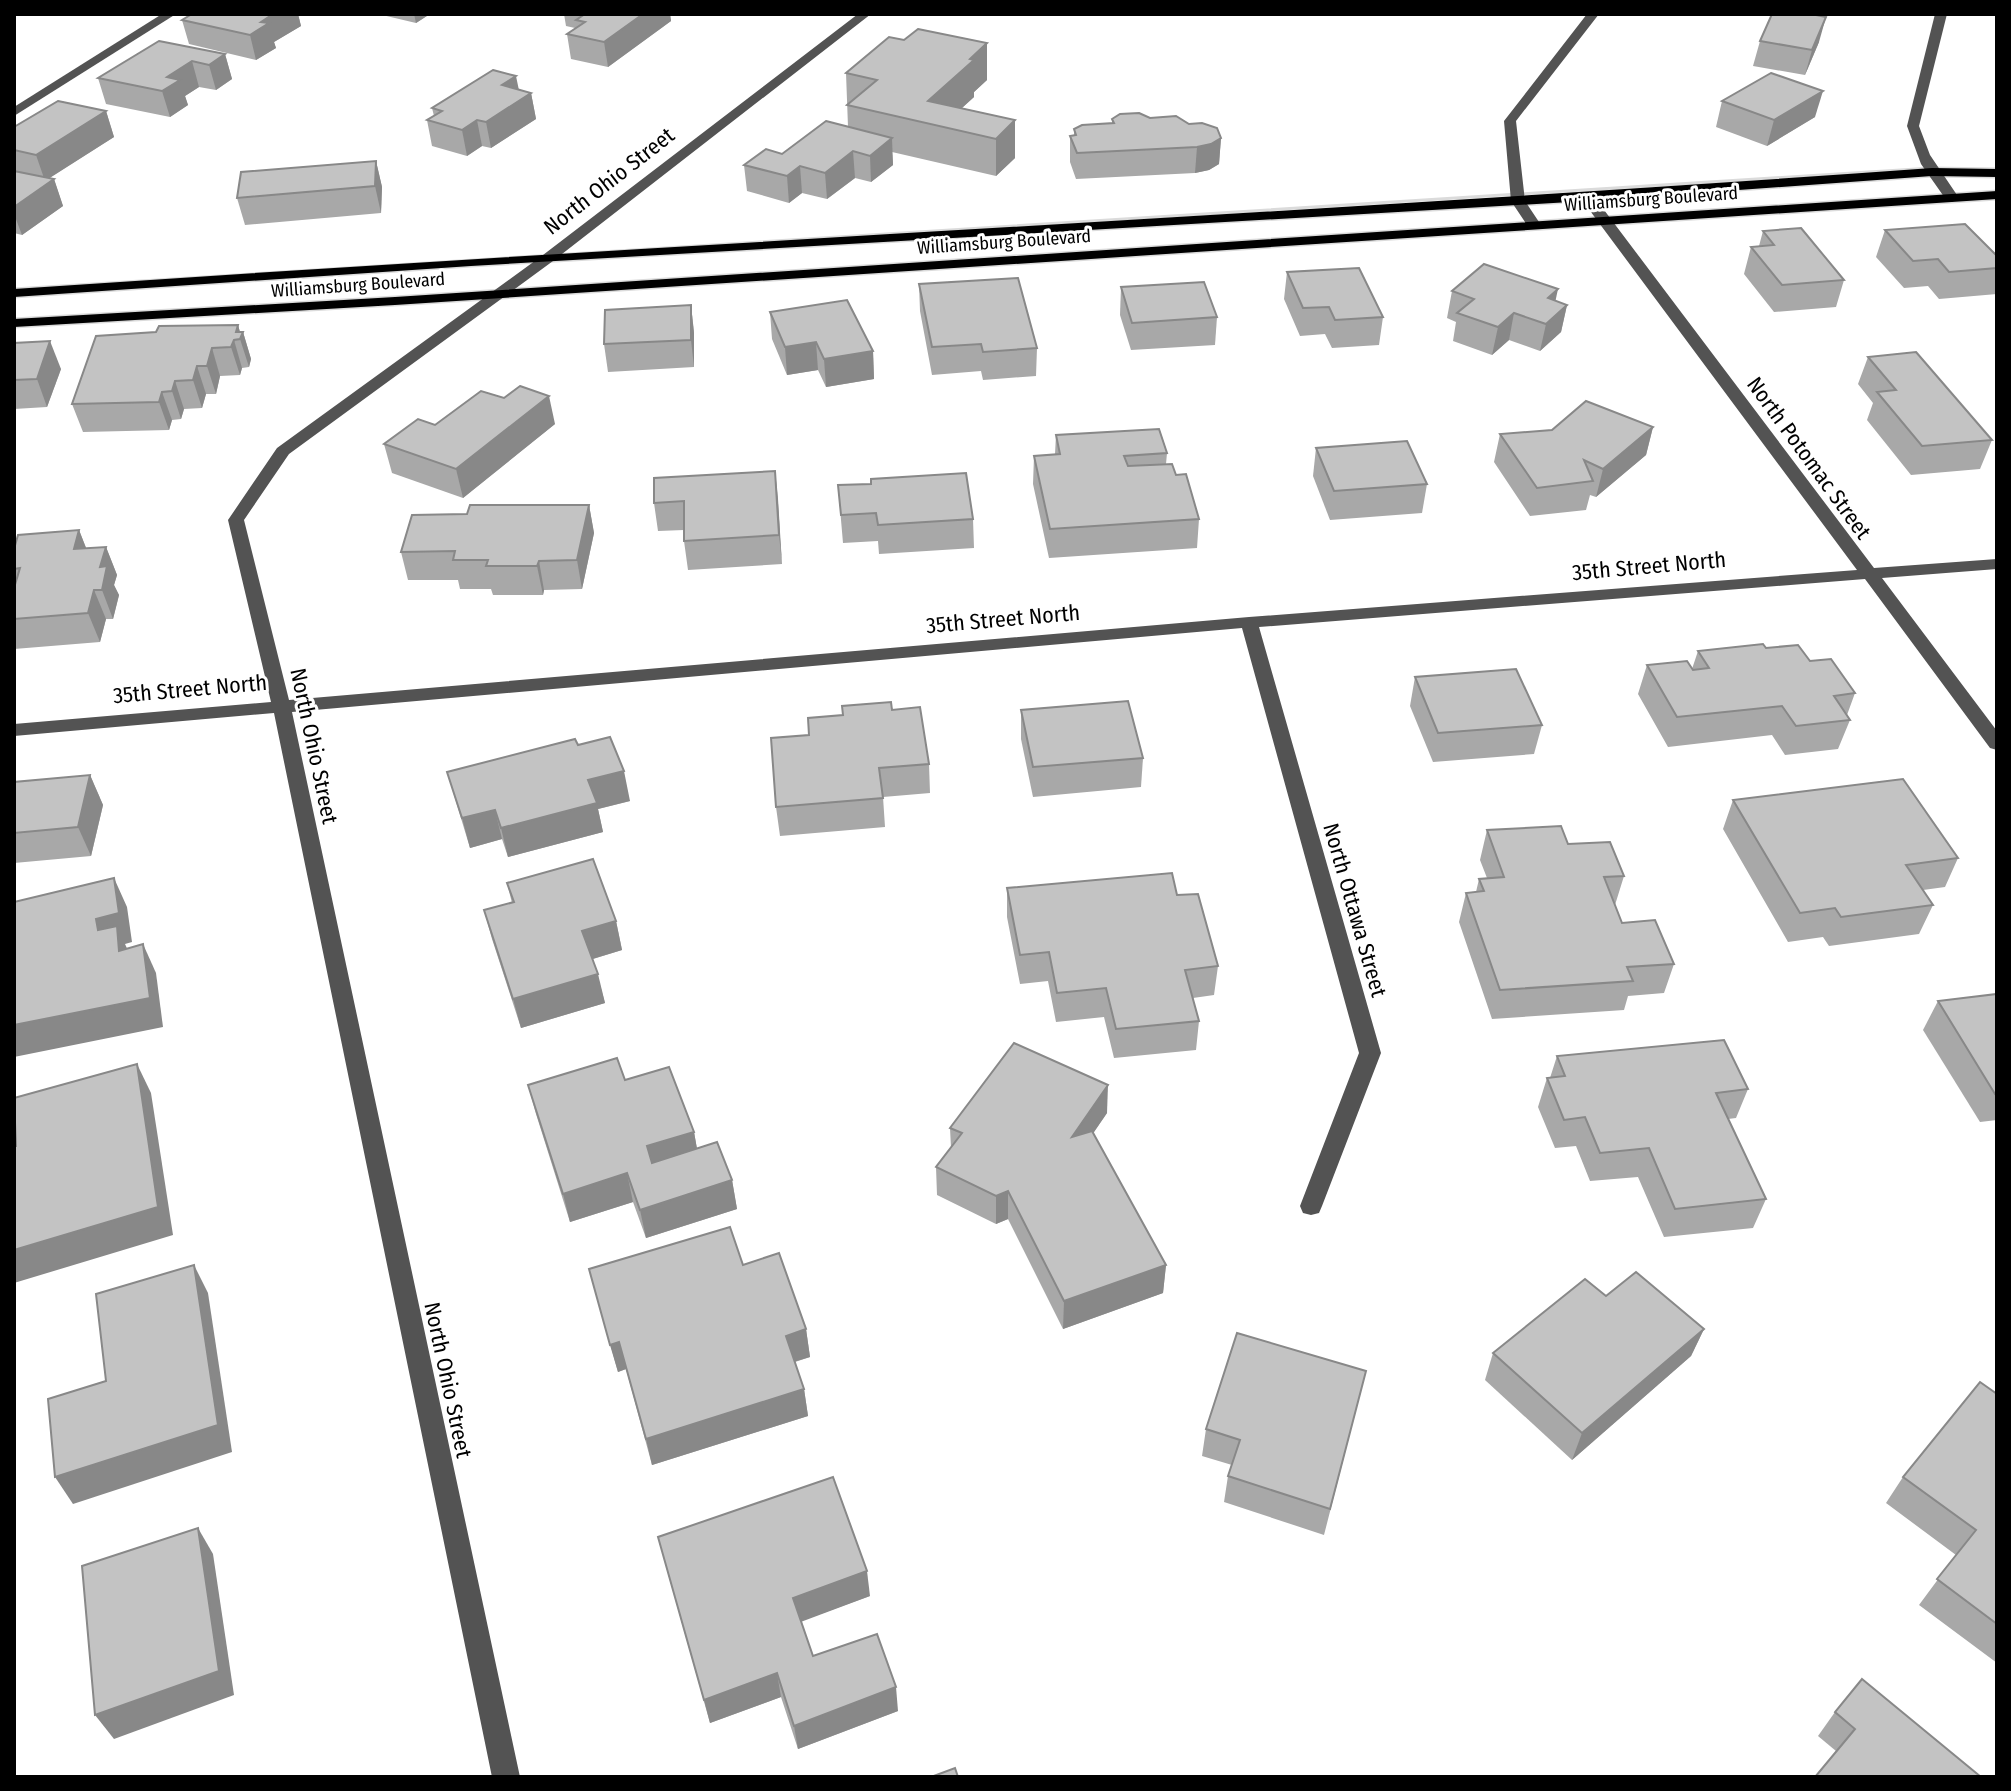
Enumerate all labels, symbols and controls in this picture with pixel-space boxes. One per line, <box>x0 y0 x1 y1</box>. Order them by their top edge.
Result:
street label: North Ohio Street <box>538 121 680 240</box>
street label: Williamsburg Boulevard <box>1563 182 1739 216</box>
street label: Williamsburg Boulevard <box>916 225 1092 259</box>
street label: Williamsburg Boulevard <box>270 268 446 302</box>
street label: North Potomac Street <box>1741 372 1877 545</box>
street label: 35th Street North <box>1571 546 1727 586</box>
street label: 35th Street North <box>925 599 1081 639</box>
street label: North Ohio Street <box>284 666 344 827</box>
street label: 35th Street North <box>112 669 268 709</box>
street label: North Ottawa Street <box>1317 820 1393 1001</box>
street label: North Ohio Street <box>418 1300 478 1461</box>

